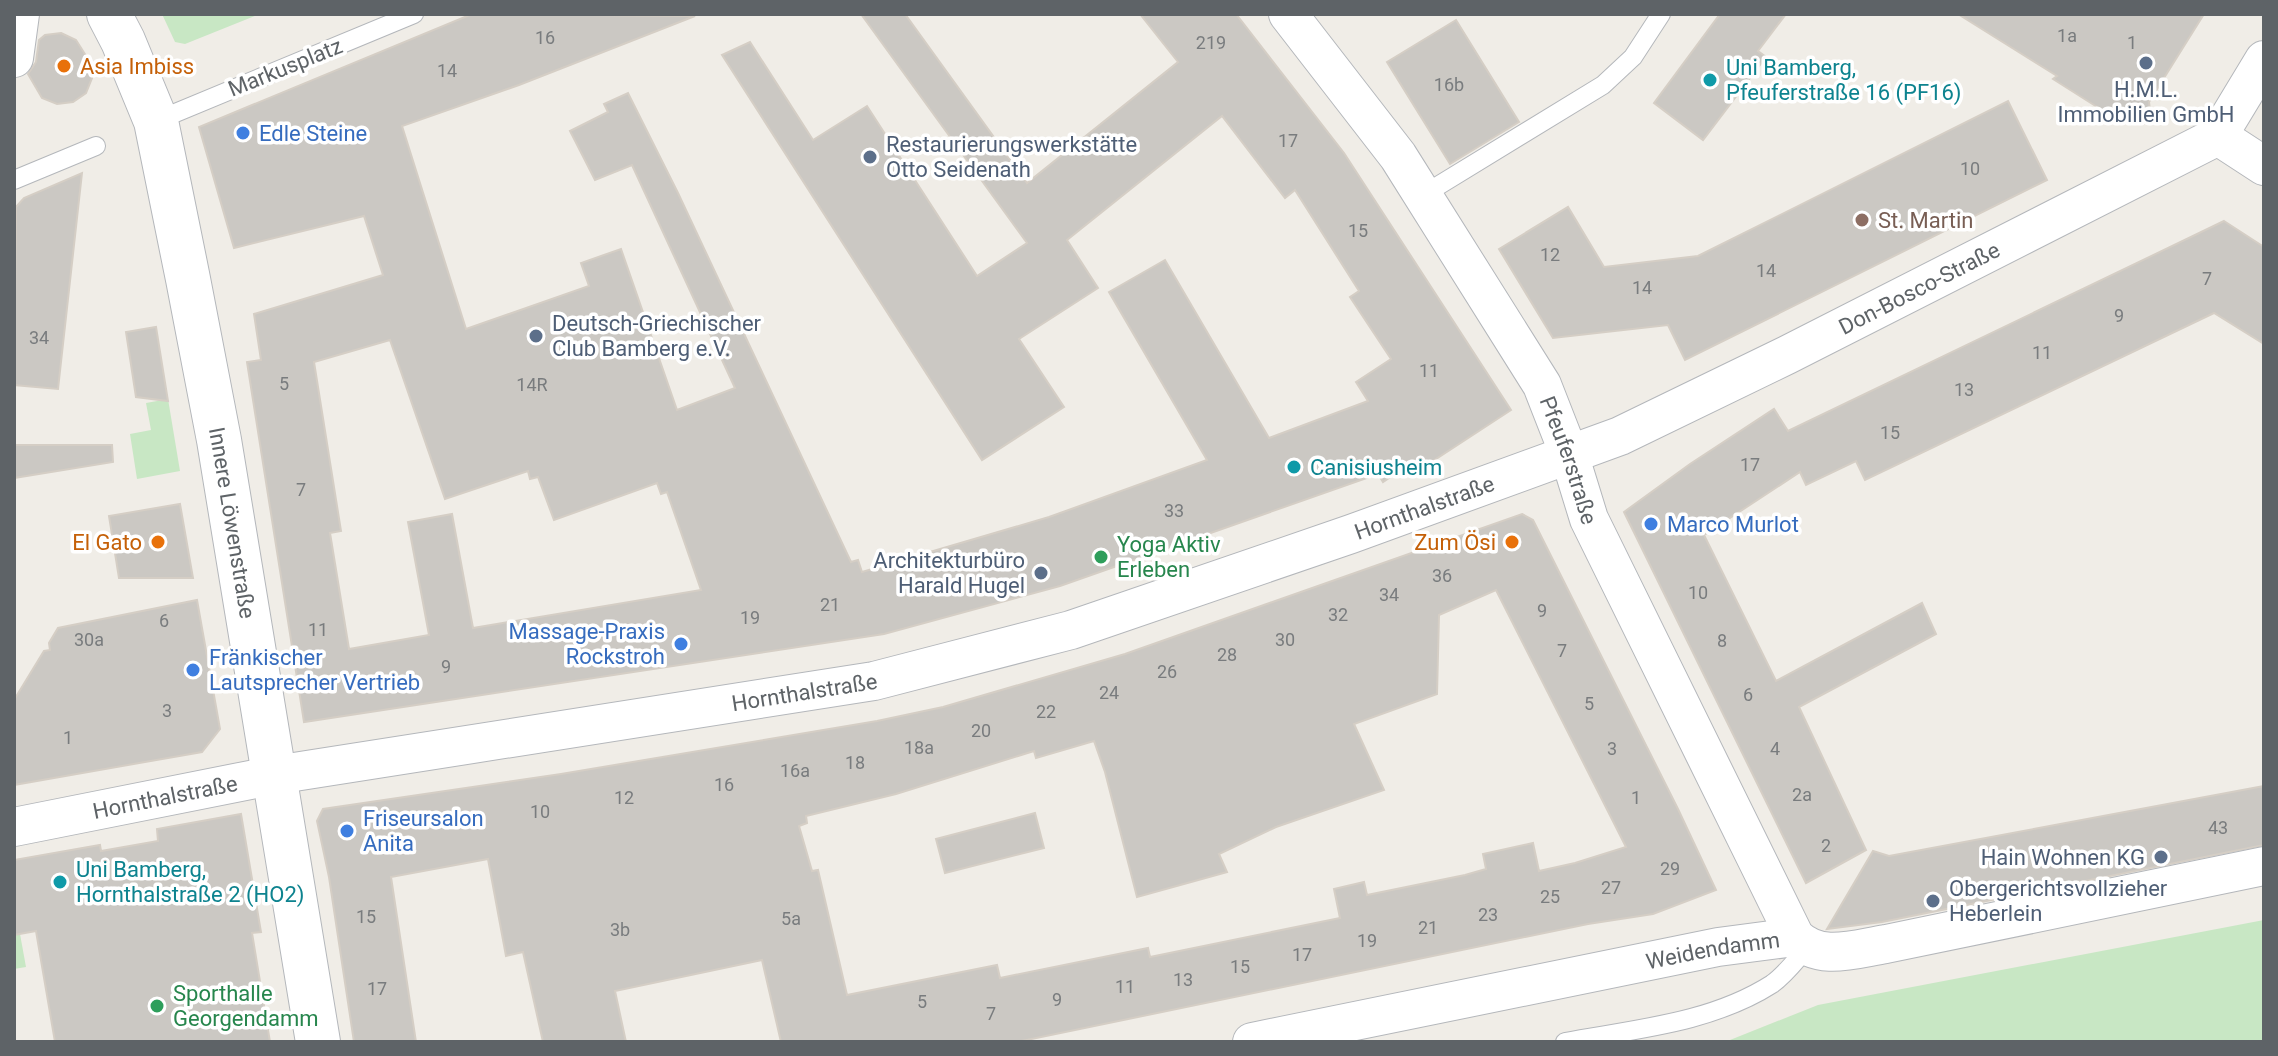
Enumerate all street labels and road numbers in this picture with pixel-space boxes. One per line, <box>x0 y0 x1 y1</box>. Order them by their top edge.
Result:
street label: Markusplatz <box>224 33 346 102</box>
street label: Don-Bosco-Straße <box>1835 237 2004 340</box>
street label: Pfeuferstraße <box>1535 393 1602 527</box>
street label: Innere Löwenstraße <box>204 425 260 620</box>
street label: Hornthalstraße <box>1351 471 1498 545</box>
street label: Hornthalstraße <box>730 669 879 716</box>
street label: Hornthalstraße <box>91 771 240 824</box>
street label: Weidendamm <box>1644 927 1781 974</box>

